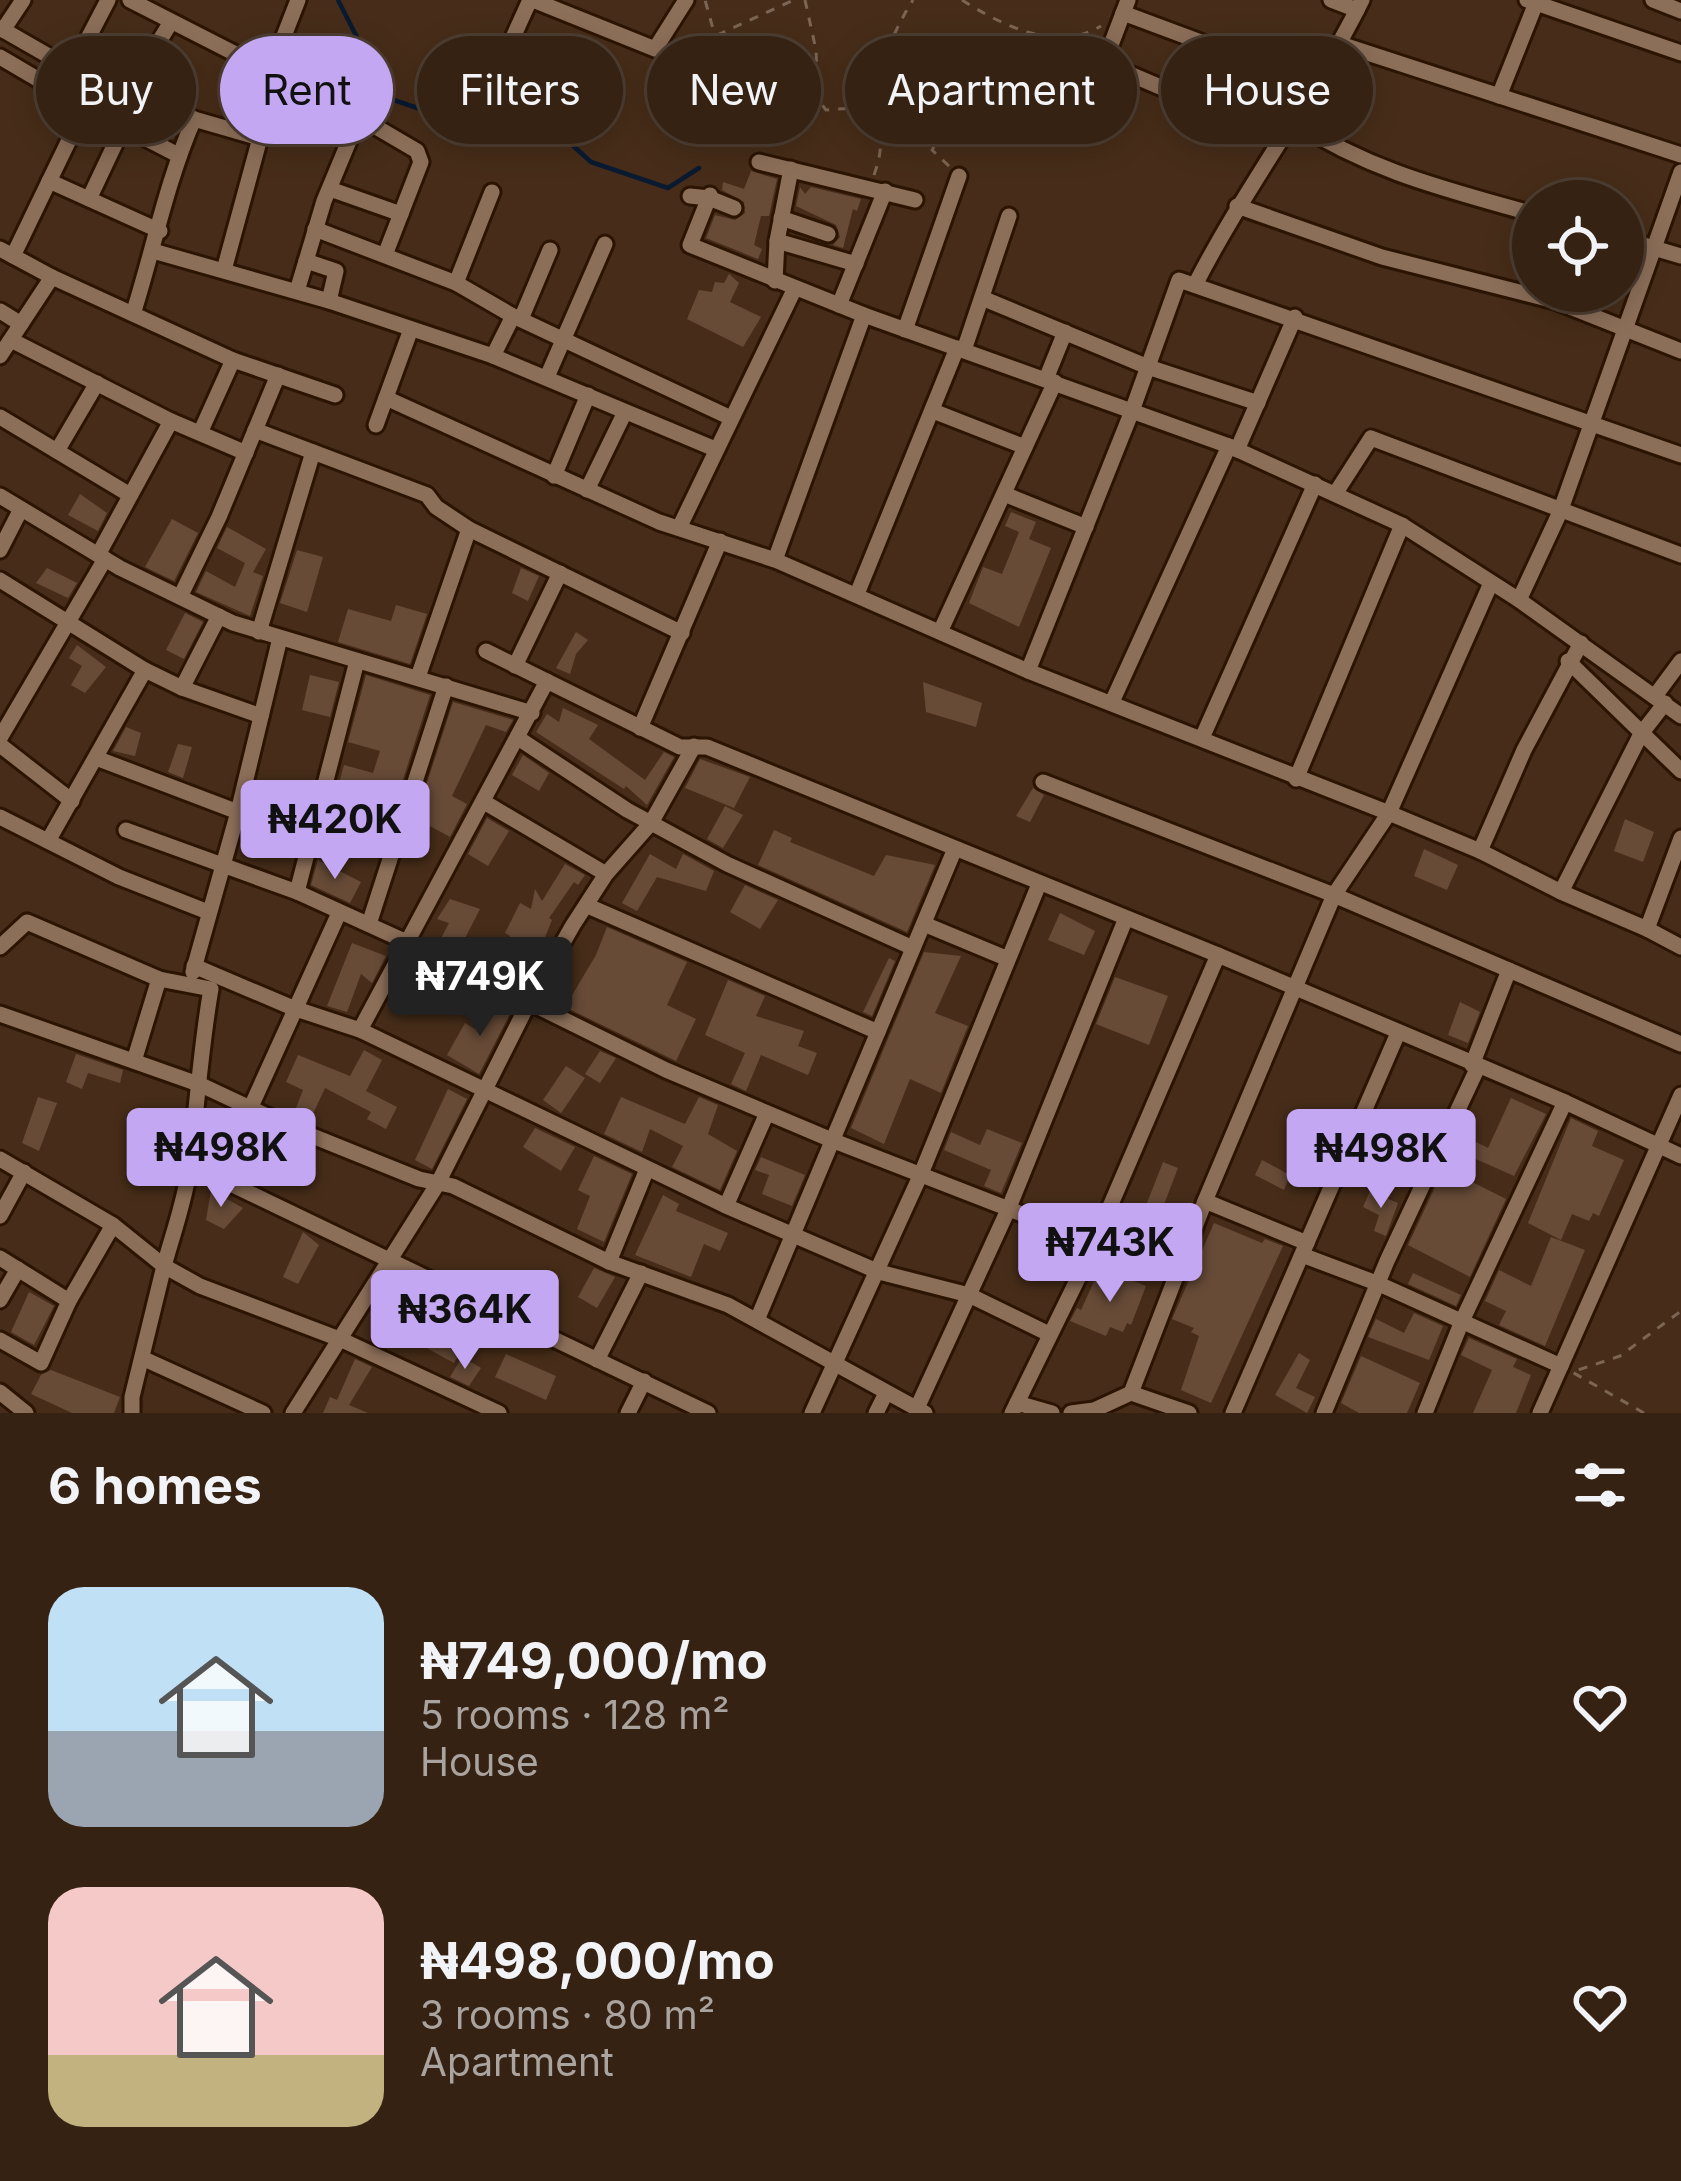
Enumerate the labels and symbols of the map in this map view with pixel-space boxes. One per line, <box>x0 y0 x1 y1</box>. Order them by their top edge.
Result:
pin: ₦420K <box>251 780 419 882</box>
pin: ₦749K <box>396 937 564 1039</box>
pin: ₦498K <box>137 1108 305 1210</box>
pin: ₦498K <box>1297 1109 1465 1211</box>
pin: ₦743K <box>1026 1203 1194 1305</box>
pin: ₦364K <box>381 1270 549 1372</box>

